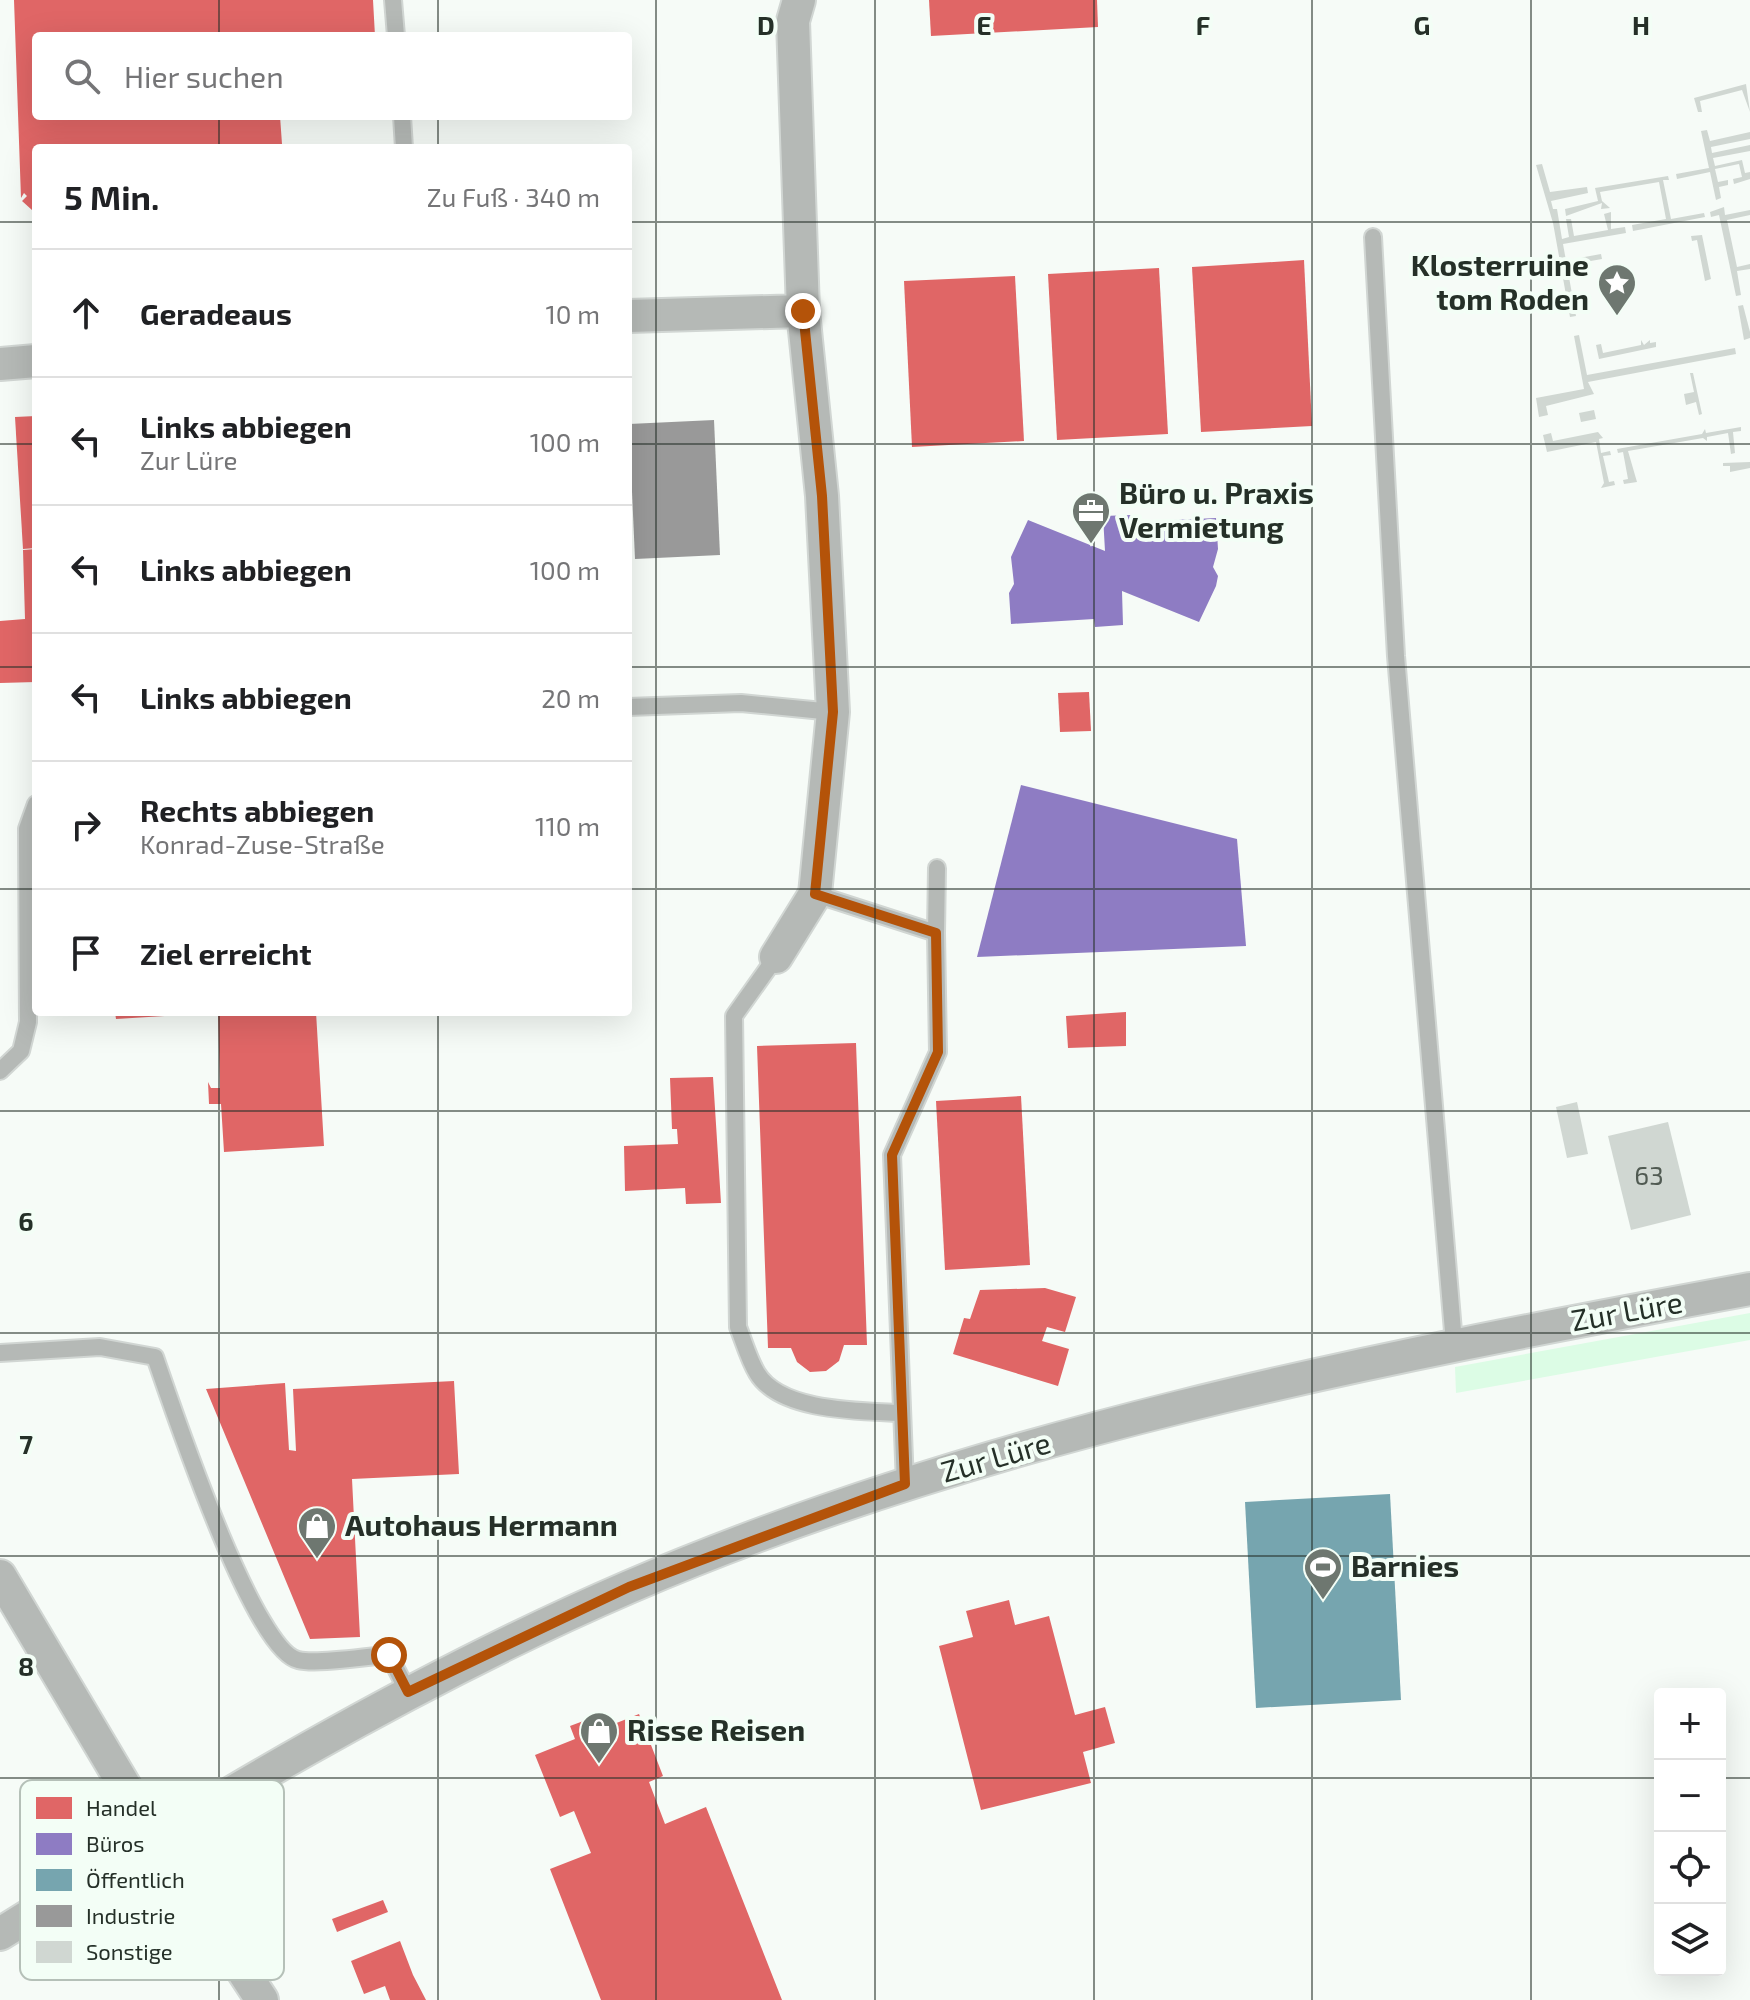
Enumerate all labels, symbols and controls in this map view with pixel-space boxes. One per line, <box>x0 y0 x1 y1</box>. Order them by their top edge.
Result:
text: D <box>757 9 775 40</box>
text: E <box>976 9 992 40</box>
text: F <box>1196 9 1210 40</box>
text: G <box>1414 9 1430 40</box>
text: H <box>1632 9 1650 40</box>
search box <box>32 32 632 120</box>
icon: search <box>60 54 104 98</box>
text: Hier suchen <box>124 58 284 94</box>
text: 5 Min. <box>64 176 159 217</box>
text: Zu Fuß · 340 m <box>427 181 600 212</box>
place label: Klosterruine tom Roden <box>1411 246 1589 316</box>
place icon: Klosterruine tom Roden <box>1596 262 1638 317</box>
icon: ahead <box>64 291 108 335</box>
route end <box>785 293 821 329</box>
text: Geradeaus <box>140 295 292 331</box>
text: 10 m <box>545 298 600 329</box>
text: Links abbiegen <box>140 408 352 444</box>
icon: left <box>64 419 108 463</box>
text: 100 m <box>530 426 600 457</box>
text: Zur Lüre <box>140 444 237 475</box>
place label: Büro u. Praxis Vermietung <box>1119 474 1314 544</box>
office icon: Büro u. Praxis Vermietung <box>1070 490 1112 545</box>
icon: left <box>64 547 108 591</box>
text: Links abbiegen <box>140 551 352 587</box>
text: 100 m <box>530 554 600 585</box>
icon: left <box>64 675 108 719</box>
text: Links abbiegen <box>140 679 352 715</box>
text: 20 m <box>541 682 600 713</box>
text: Rechts abbiegen <box>140 792 374 828</box>
icon: right <box>64 803 108 847</box>
text: 110 m <box>535 810 600 841</box>
text: Konrad-Zuse-Straße <box>140 828 385 859</box>
icon: arrive <box>64 931 108 975</box>
text: Ziel erreicht <box>140 935 312 971</box>
house number: 63 <box>1634 1159 1664 1190</box>
text: 6 <box>18 1205 34 1236</box>
street label: Zur Lüre <box>1568 1283 1685 1338</box>
street label: Zur Lüre <box>936 1423 1054 1489</box>
text: 7 <box>19 1428 33 1459</box>
shop icon: Autohaus Hermann <box>296 1505 338 1560</box>
place label: Autohaus Hermann <box>345 1506 618 1542</box>
sports icon: Barnies <box>1302 1546 1344 1601</box>
place label: Barnies <box>1351 1547 1459 1583</box>
route start <box>371 1637 407 1673</box>
text: 8 <box>18 1650 34 1681</box>
map controls <box>1654 1688 1726 1976</box>
button: + <box>1654 1688 1726 1760</box>
shop icon: Risse Reisen <box>578 1710 620 1765</box>
place label: Risse Reisen <box>627 1711 805 1747</box>
button: − <box>1654 1760 1726 1832</box>
legend <box>20 1780 284 1980</box>
text: Handel <box>86 1794 157 1820</box>
text: Büros <box>86 1830 144 1856</box>
button: locate <box>1654 1832 1726 1904</box>
text: Öffentlich <box>86 1866 185 1892</box>
text: Industrie <box>86 1902 175 1928</box>
button: layers <box>1654 1904 1726 1976</box>
text: Sonstige <box>86 1938 173 1964</box>

